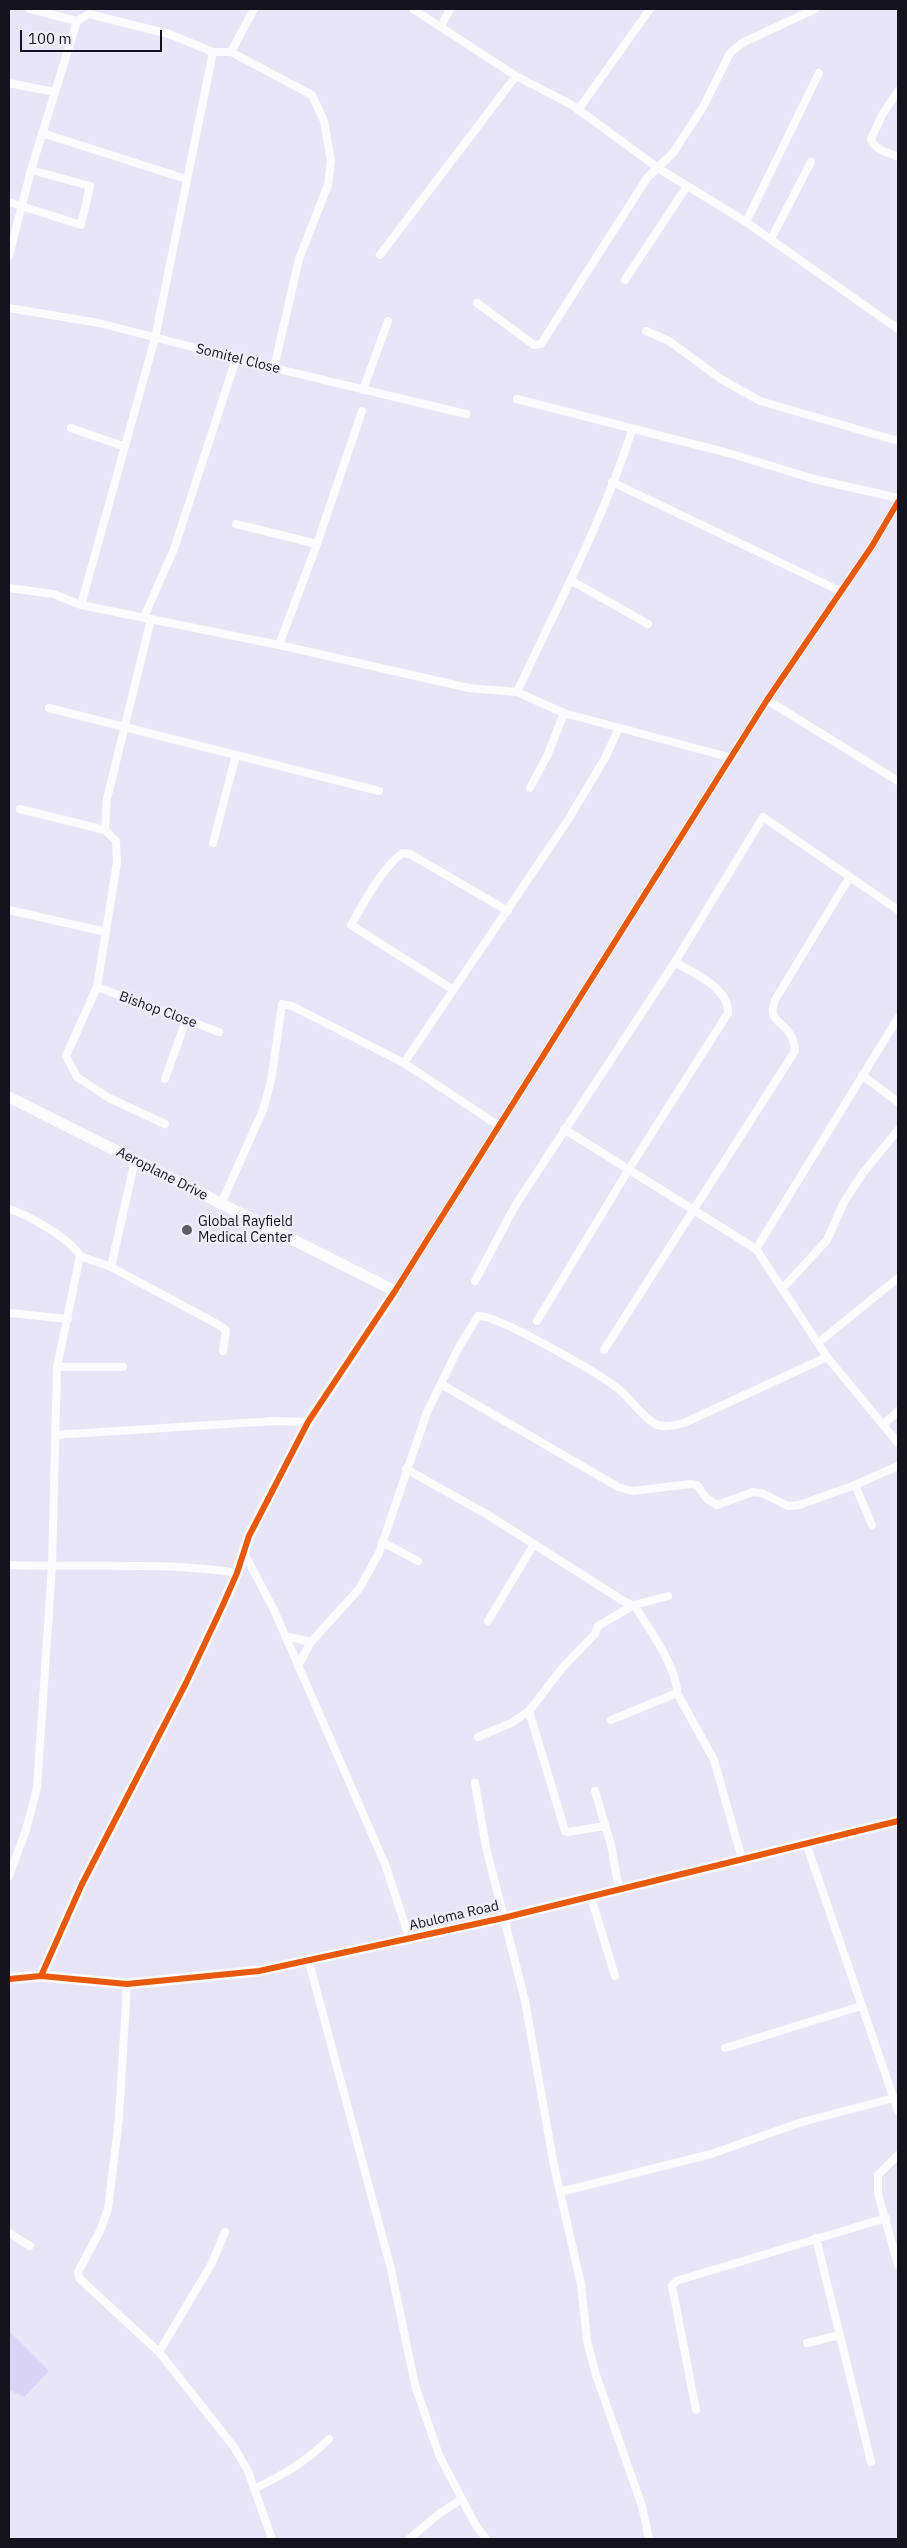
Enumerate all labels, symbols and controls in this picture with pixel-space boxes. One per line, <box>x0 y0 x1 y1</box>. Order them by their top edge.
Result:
scale bar <box>22 20 165 52</box>
text: 100 m <box>28 29 72 48</box>
street label: Somitel Close <box>194 340 282 378</box>
street label: Bishop Close <box>117 988 199 1032</box>
street label: Aeroplane Drive <box>113 1144 211 1204</box>
place label: Global Rayfield Medical Center <box>198 1214 293 1246</box>
marker: Global Rayfield Medical Center <box>180 1223 194 1237</box>
street label: Abuloma Road <box>407 1897 501 1935</box>

